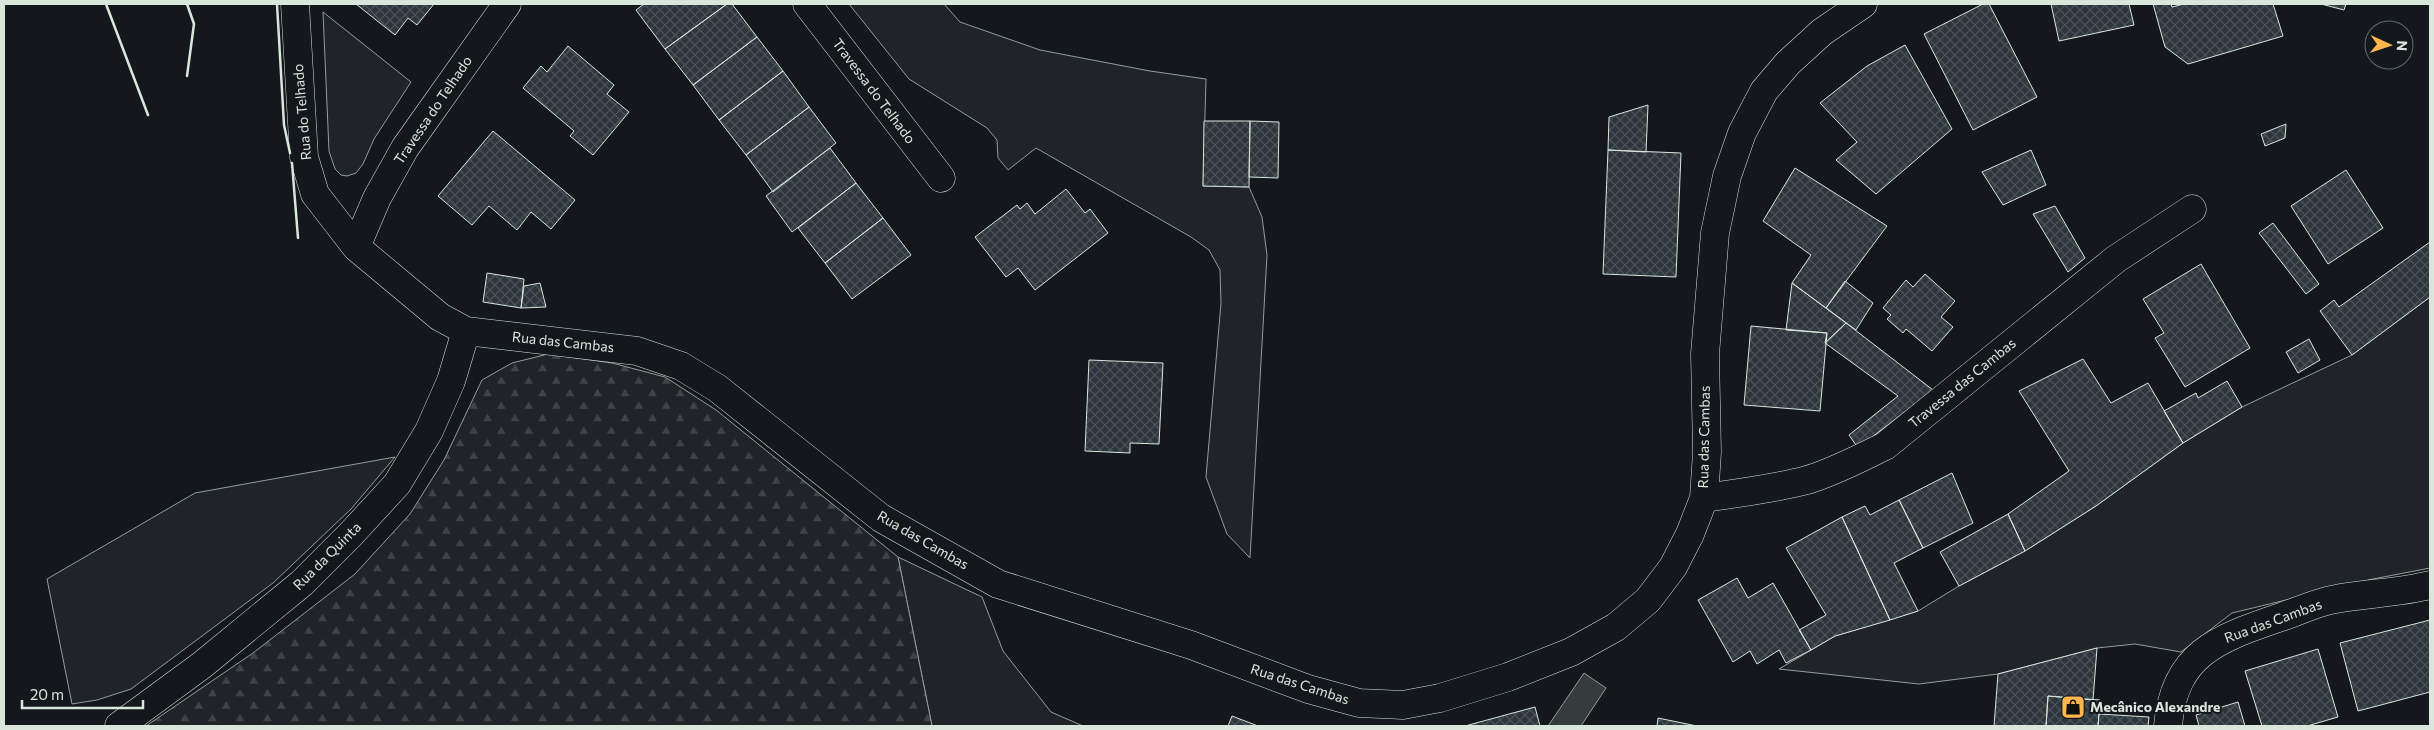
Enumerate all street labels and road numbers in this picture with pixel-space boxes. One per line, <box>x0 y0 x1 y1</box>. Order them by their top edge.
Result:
street label: Travessa do Telhado <box>829 35 919 147</box>
street label: Travessa do Telhado <box>390 52 475 167</box>
street label: Rua do Telhado <box>289 63 314 161</box>
street label: Rua das Cambas <box>511 328 615 355</box>
street label: Travessa das Cambas <box>1905 334 2019 431</box>
street label: Rua das Cambas <box>1694 386 1713 488</box>
street label: Rua das Cambas <box>875 507 972 573</box>
street label: Rua da Quinta <box>289 518 364 593</box>
street label: Rua das Cambas <box>2222 595 2324 646</box>
street label: Rua das Cambas <box>1249 660 1352 707</box>

